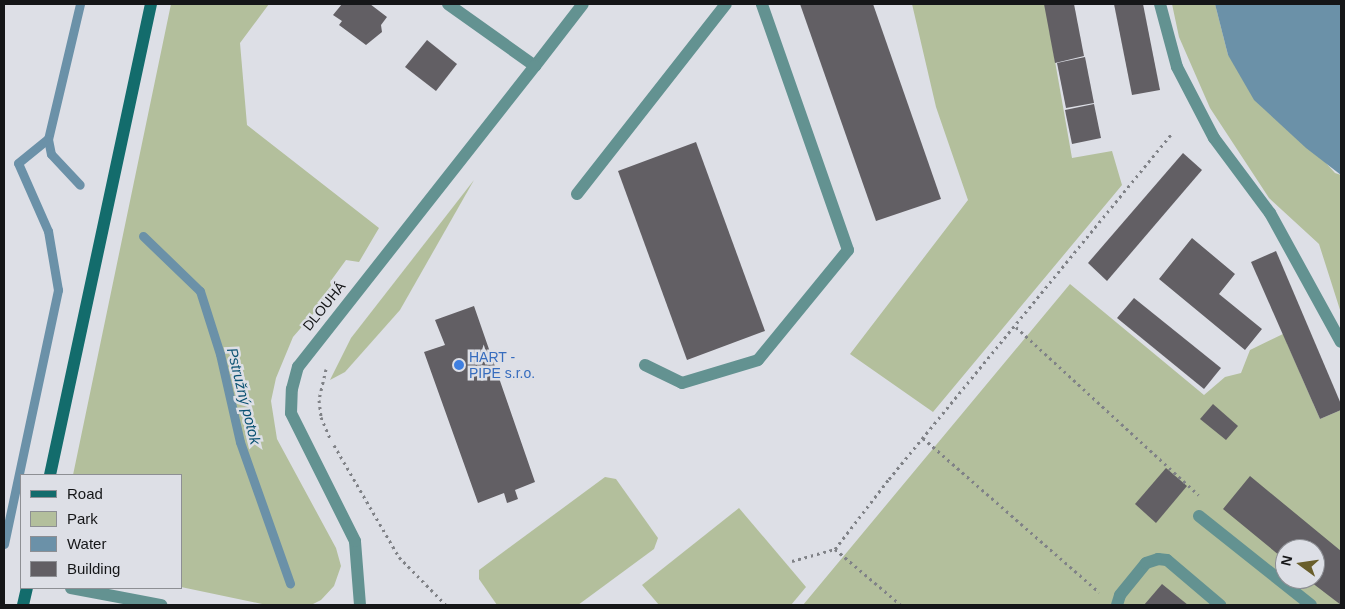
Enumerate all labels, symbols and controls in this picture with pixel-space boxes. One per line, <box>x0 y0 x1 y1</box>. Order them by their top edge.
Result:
street label: DLOUHÁ <box>299 278 349 334</box>
water label: Pstružný potok <box>223 346 265 446</box>
place label: HART - PIPE s.r.o. <box>469 349 535 382</box>
marker: HART - PIPE s.r.o. <box>453 359 465 371</box>
legend <box>20 474 182 589</box>
text: Road <box>67 485 103 502</box>
text: Park <box>67 510 98 527</box>
text: Water <box>67 535 106 552</box>
north arrow <box>1275 539 1325 589</box>
text: N <box>1277 554 1295 567</box>
text: Building <box>67 560 120 577</box>

